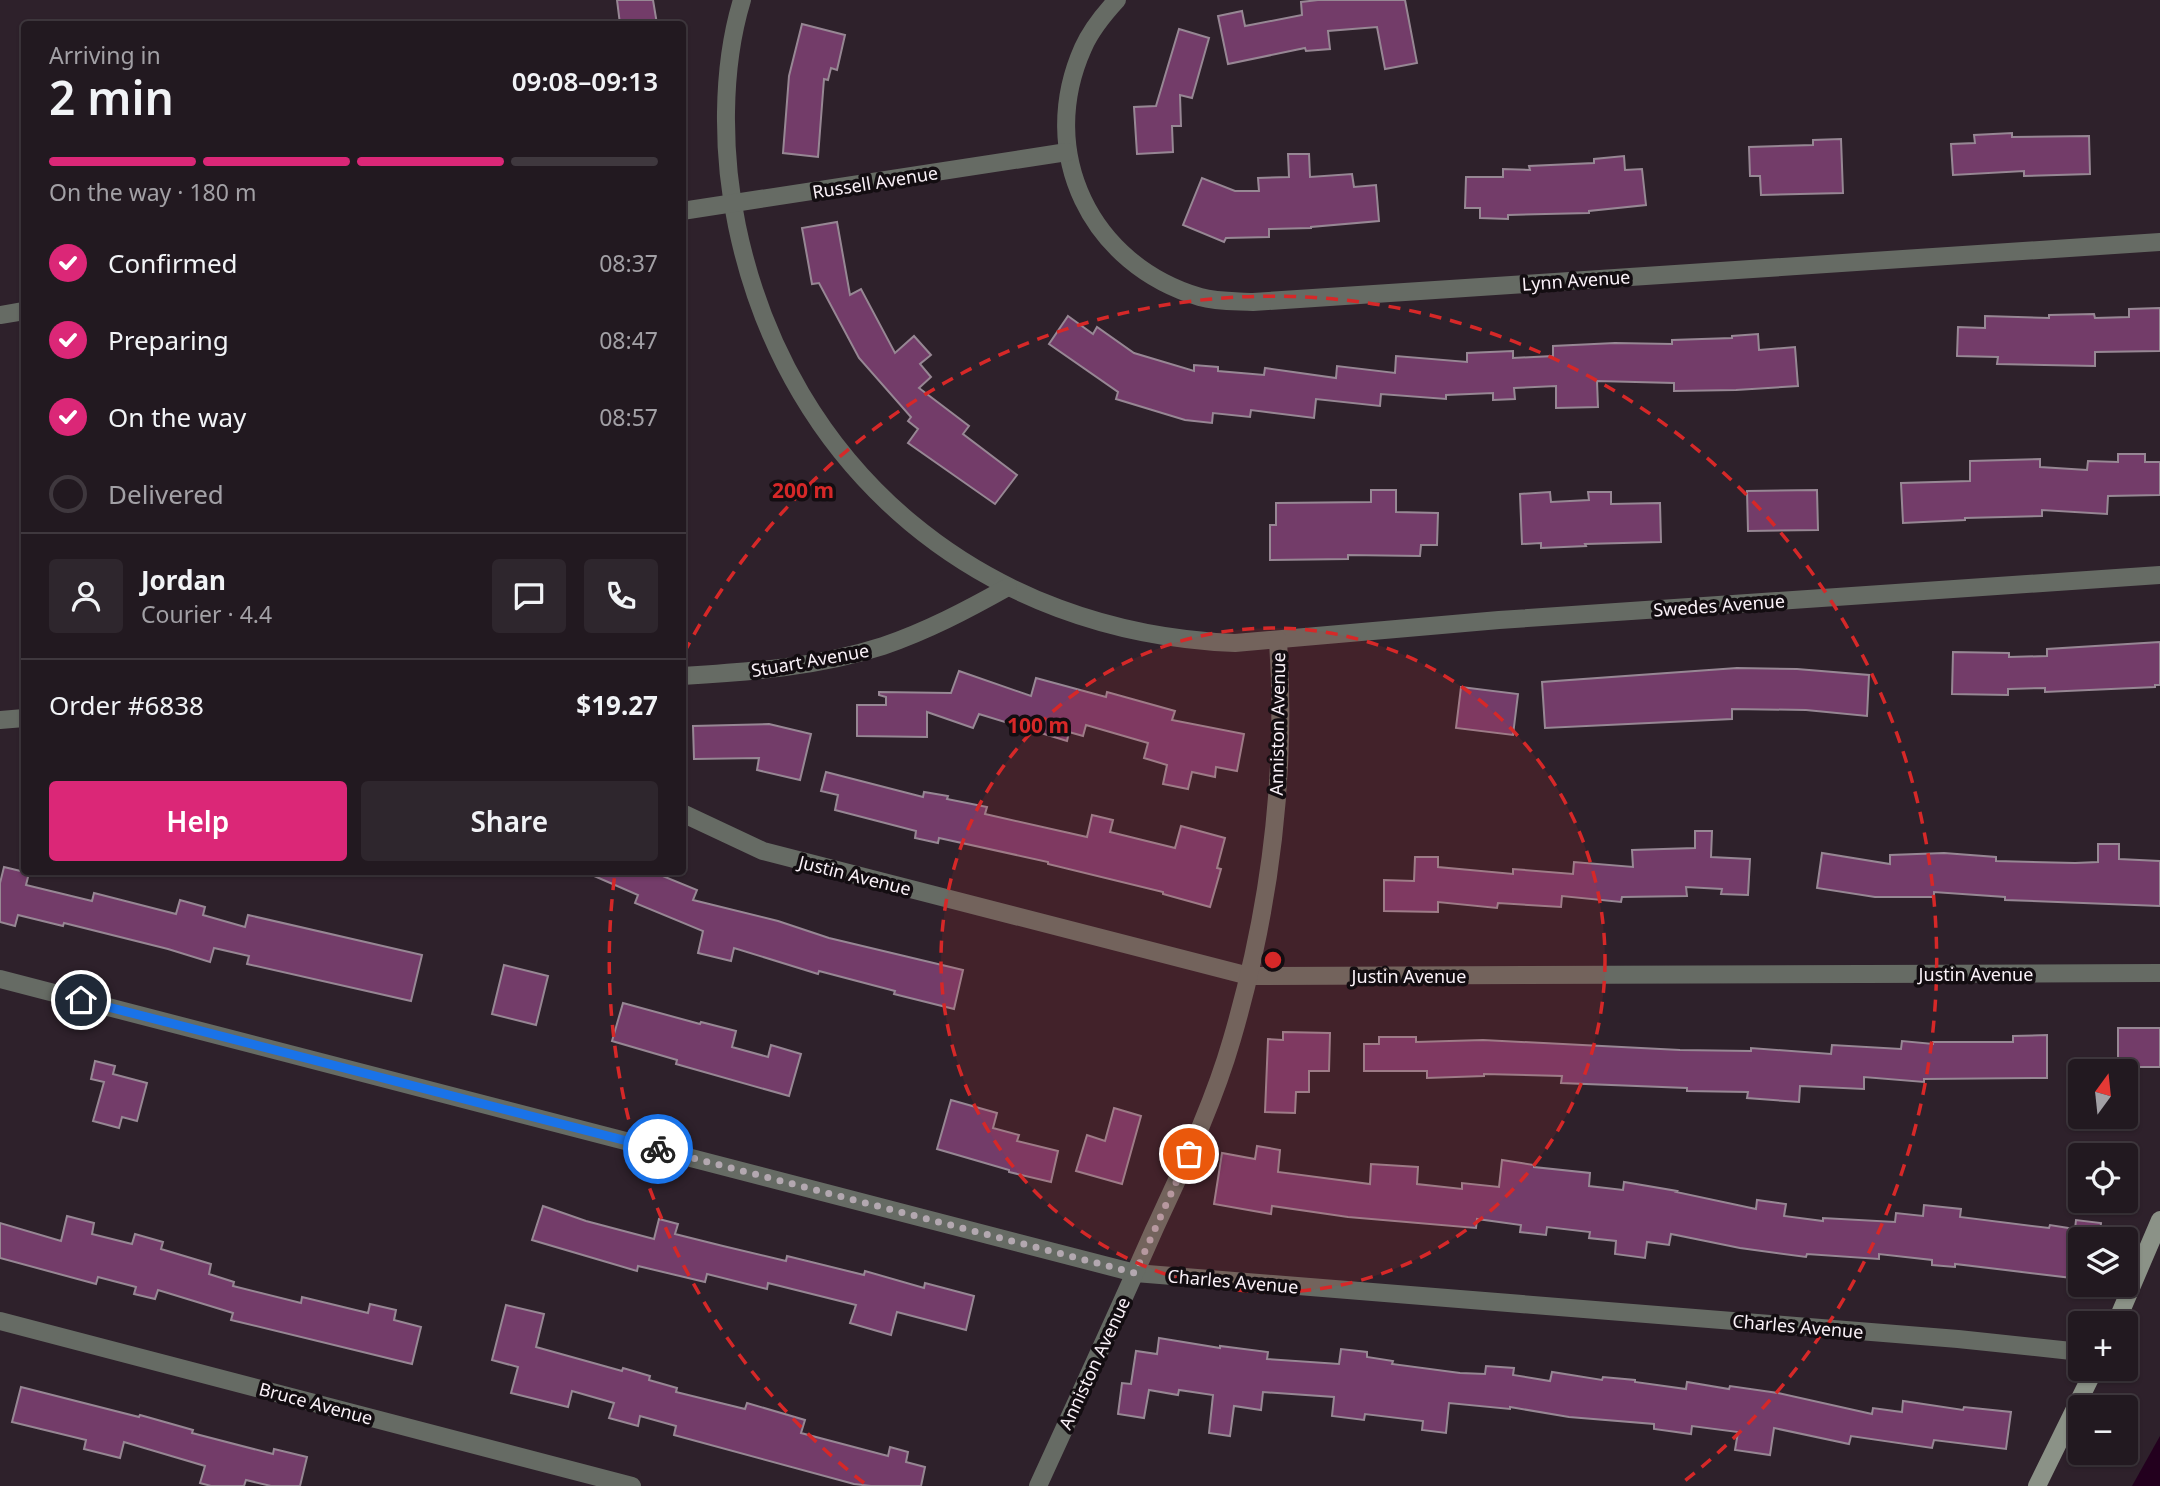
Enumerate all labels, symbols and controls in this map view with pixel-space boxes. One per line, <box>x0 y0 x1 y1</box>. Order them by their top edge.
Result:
text: Arriving in <box>49 39 161 71</box>
text: 09:08–09:13 <box>512 63 658 99</box>
text: 2 min <box>49 66 174 128</box>
street label: Russell Avenue <box>810 160 940 204</box>
text: On the way · 180 m <box>49 176 256 208</box>
icon: check <box>49 244 87 282</box>
text: Confirmed <box>108 245 238 281</box>
text: 08:37 <box>599 247 658 279</box>
street label: Lynn Avenue <box>1521 264 1631 296</box>
icon: check <box>49 321 87 359</box>
text: Preparing <box>108 322 229 358</box>
text: 08:47 <box>599 324 658 356</box>
icon: check <box>49 398 87 436</box>
text: On the way <box>108 399 246 435</box>
text: 08:57 <box>599 401 658 433</box>
text: Delivered <box>108 476 224 512</box>
text: 200 m <box>772 476 834 504</box>
button: person <box>49 559 123 633</box>
button: chat <box>492 559 566 633</box>
button: phone <box>584 559 658 633</box>
text: Jordan <box>141 562 226 598</box>
street label: Swedes Avenue <box>1652 588 1786 622</box>
text: Courier · 4.4 <box>141 598 272 630</box>
street label: Stuart Avenue <box>749 638 871 682</box>
street label: Anniston Avenue <box>1264 652 1290 796</box>
text: Order #6838 <box>49 687 204 723</box>
text: $19.27 <box>576 687 658 723</box>
text: 100 m <box>1007 711 1069 739</box>
button: Help <box>49 781 347 861</box>
button: Share <box>361 781 658 861</box>
street label: Justin Avenue <box>794 849 914 901</box>
centre of rings <box>1261 948 1285 972</box>
street label: Justin Avenue <box>1917 962 2033 986</box>
street label: Justin Avenue <box>1350 964 1466 988</box>
pin <box>51 970 111 1030</box>
icon: home <box>62 981 100 1019</box>
north arrow <box>2068 1059 2138 1129</box>
map controls <box>2068 1059 2138 1465</box>
courier <box>623 1114 693 1184</box>
pin <box>1159 1124 1219 1184</box>
icon: bike <box>639 1130 677 1168</box>
icon: bag <box>1170 1135 1208 1173</box>
button: locate <box>2068 1143 2138 1213</box>
button: layers <box>2068 1227 2138 1297</box>
street label: Charles Avenue <box>1167 1263 1299 1299</box>
street label: Anniston Avenue <box>1053 1293 1135 1433</box>
street label: Charles Avenue <box>1732 1308 1864 1344</box>
button: + <box>2068 1311 2138 1381</box>
street label: Bruce Avenue <box>256 1376 376 1430</box>
button: − <box>2068 1395 2138 1465</box>

